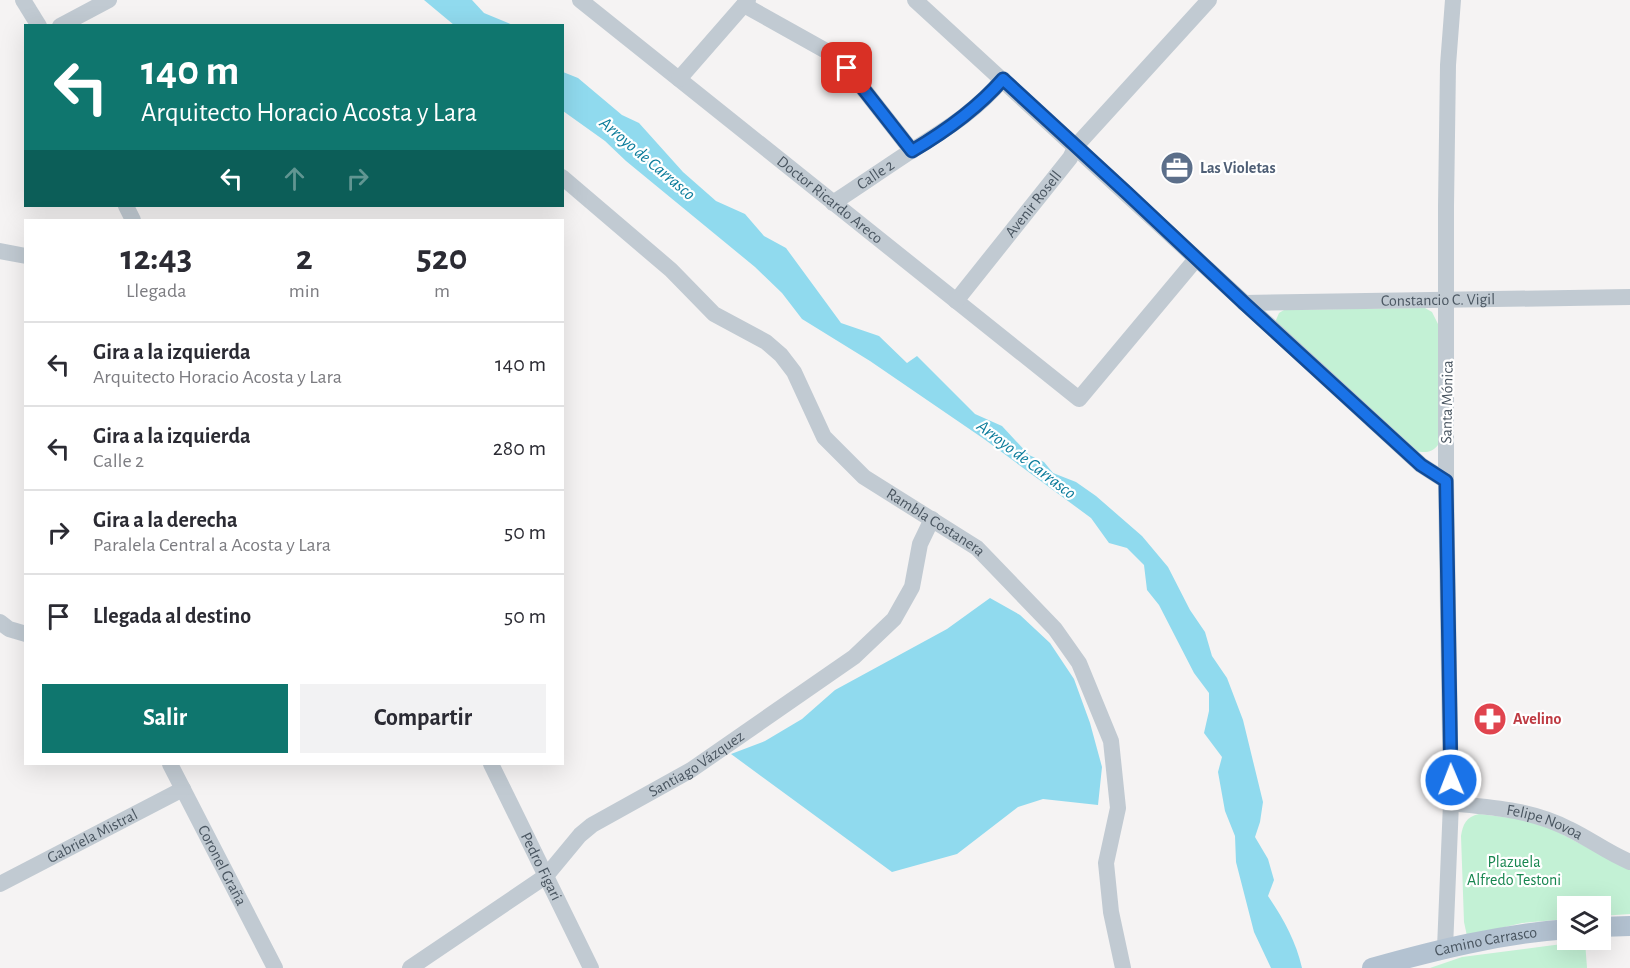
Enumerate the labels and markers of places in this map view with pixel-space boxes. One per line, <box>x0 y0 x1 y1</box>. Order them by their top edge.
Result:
pin <box>821 42 872 93</box>
office icon: Las Violetas <box>1159 150 1195 186</box>
place label: Las Violetas <box>1200 160 1276 176</box>
pharmacy icon: Avelino <box>1472 701 1508 737</box>
place label: Avelino <box>1513 711 1561 727</box>

